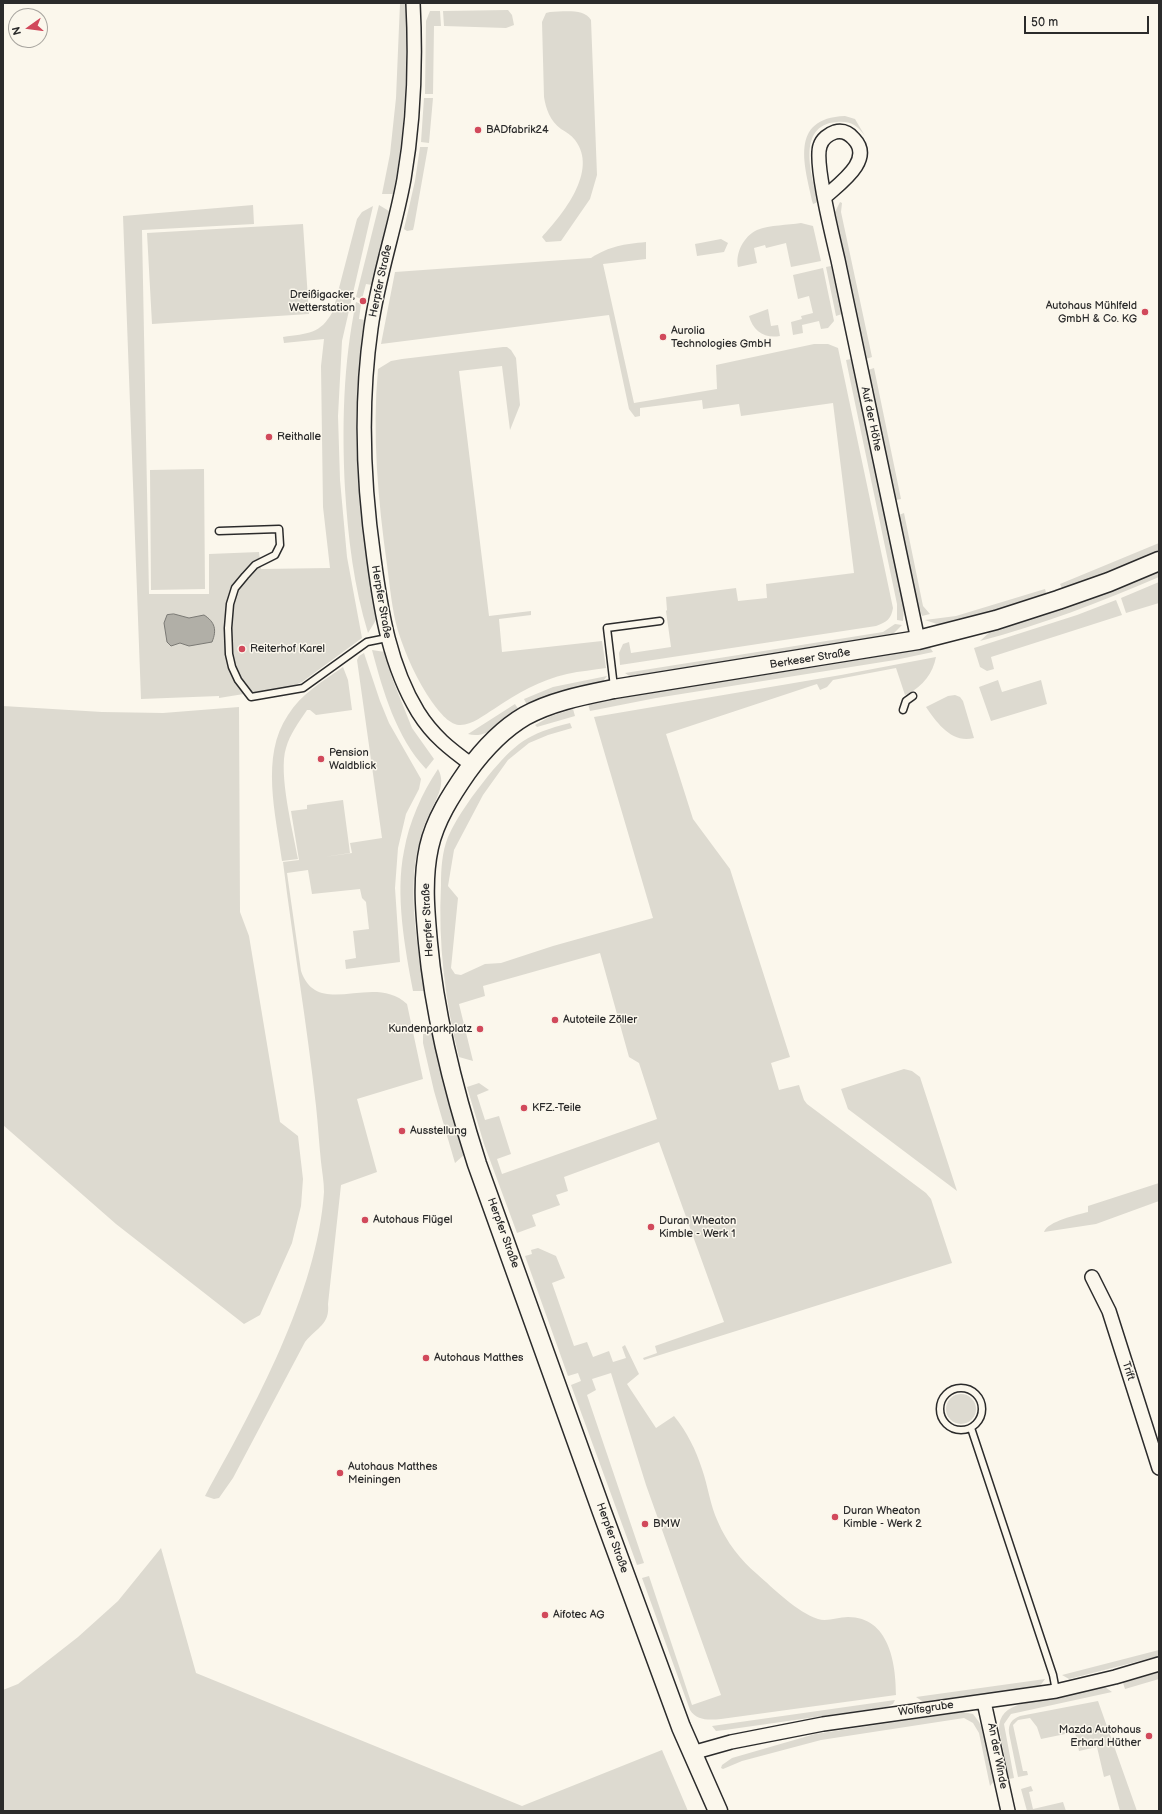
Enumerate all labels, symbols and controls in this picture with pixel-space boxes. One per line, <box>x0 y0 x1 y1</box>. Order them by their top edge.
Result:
north arrow <box>8 8 48 48</box>
scale bar <box>1026 8 1151 34</box>
text: 50 m <box>1031 15 1058 30</box>
text: N <box>10 25 24 36</box>
place label: BADfabrik24 <box>486 123 549 137</box>
marker: BADfabrik24 <box>473 125 483 135</box>
street label: Herpfer Straße <box>367 243 395 319</box>
place label: Dreißigacker, Wetterstation <box>289 288 355 314</box>
marker: Dreißigacker, Wetterstation <box>358 296 368 306</box>
place label: Autohaus Mühlfeld GmbH & Co. KG <box>1046 299 1137 325</box>
marker: Autohaus Mühlfeld GmbH & Co. KG <box>1140 307 1150 317</box>
place label: Aurolia Technologies GmbH <box>671 324 772 350</box>
marker: Aurolia Technologies GmbH <box>658 332 668 342</box>
street label: Auf der Höhe <box>858 385 884 453</box>
place label: Reithalle <box>277 430 321 444</box>
marker: Reithalle <box>264 432 274 442</box>
street label: Herpfer Straße <box>368 564 394 640</box>
place label: Reiterhof Karel <box>250 642 325 656</box>
marker: Reiterhof Karel <box>237 644 247 654</box>
street label: Berkeser Straße <box>769 646 851 672</box>
place label: Pension Waldblick <box>329 746 376 772</box>
marker: Pension Waldblick <box>316 754 326 764</box>
street label: Herpfer Straße <box>419 883 437 957</box>
place label: Autoteile Zöller <box>563 1013 637 1027</box>
marker: Autoteile Zöller <box>550 1015 560 1025</box>
place label: Kundenparkplatz <box>388 1022 472 1036</box>
marker: Kundenparkplatz <box>475 1024 485 1034</box>
place label: KFZ.-Teile <box>532 1101 581 1115</box>
marker: KFZ.-Teile <box>519 1103 529 1113</box>
place label: Ausstellung <box>410 1124 467 1138</box>
marker: Ausstellung <box>397 1126 407 1136</box>
street label: Herpfer Straße <box>484 1196 522 1270</box>
place label: Autohaus Flügel <box>373 1213 452 1227</box>
place label: Duran Wheaton Kimble - Werk 1 <box>659 1214 736 1240</box>
marker: Autohaus Flügel <box>360 1215 370 1225</box>
marker: Duran Wheaton Kimble - Werk 1 <box>646 1222 656 1232</box>
place label: Autohaus Matthes <box>434 1351 523 1365</box>
marker: Autohaus Matthes <box>421 1353 431 1363</box>
street label: Trift <box>1119 1360 1137 1382</box>
place label: Autohaus Matthes Meiningen <box>348 1460 437 1486</box>
marker: Autohaus Matthes Meiningen <box>335 1468 345 1478</box>
street label: Herpfer Straße <box>593 1501 631 1575</box>
place label: Duran Wheaton Kimble - Werk 2 <box>843 1504 922 1530</box>
marker: Duran Wheaton Kimble - Werk 2 <box>830 1512 840 1522</box>
place label: BMW <box>653 1517 680 1531</box>
marker: BMW <box>640 1519 650 1529</box>
place label: Aifotec AG <box>553 1608 604 1622</box>
marker: Aifotec AG <box>540 1610 550 1620</box>
street label: Wolfsgrube <box>897 1699 955 1719</box>
street label: An der Winde <box>984 1722 1010 1790</box>
place label: Mazda Autohaus Erhard Hüther <box>1059 1723 1141 1749</box>
marker: Mazda Autohaus Erhard Hüther <box>1144 1731 1154 1741</box>

